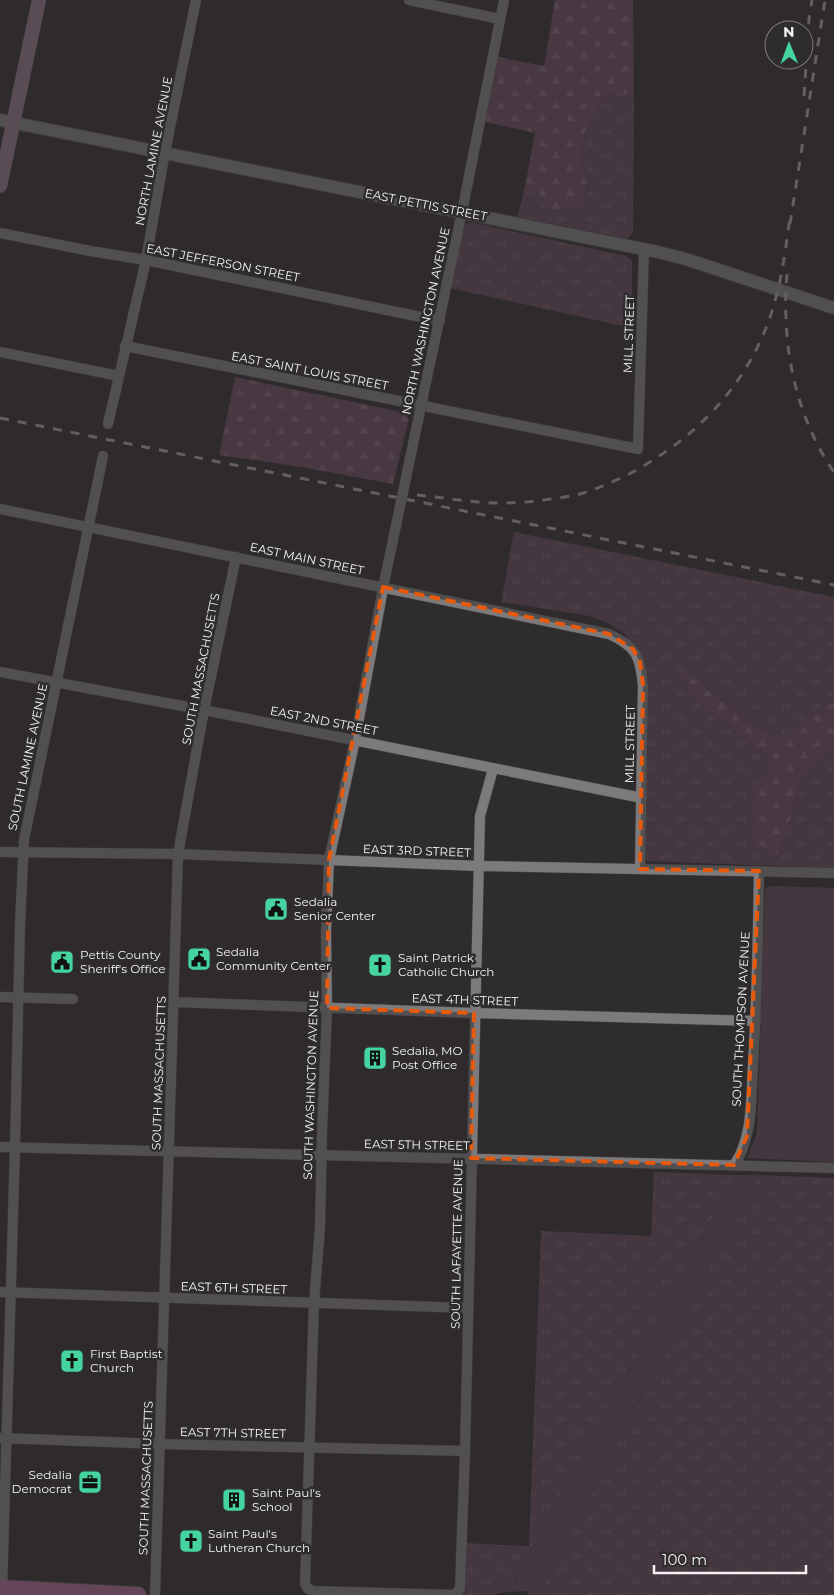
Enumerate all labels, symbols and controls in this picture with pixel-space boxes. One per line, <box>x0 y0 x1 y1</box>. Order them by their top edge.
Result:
north arrow <box>764 20 814 70</box>
text: N <box>783 23 795 41</box>
street label: NORTH LAMINE AVENUE <box>132 75 175 227</box>
street label: EAST PETTIS STREET <box>364 185 489 224</box>
street label: NORTH WASHINGTON AVENUE <box>398 226 453 416</box>
street label: EAST JEFFERSON STREET <box>145 240 301 285</box>
street label: MILL STREET <box>620 295 637 373</box>
street label: EAST SAINT LOUIS STREET <box>230 348 390 393</box>
street label: EAST MAIN STREET <box>249 539 366 578</box>
street label: SOUTH MASSACHUSETTS <box>178 592 223 746</box>
street label: SOUTH LAMINE AVENUE <box>5 682 50 832</box>
street label: EAST 2ND STREET <box>269 703 379 738</box>
street label: MILL STREET <box>621 705 638 783</box>
street label: EAST 3RD STREET <box>363 841 471 860</box>
place label: Sedalia Senior Center <box>294 894 376 923</box>
public building icon: Sedalia Senior Center <box>263 896 289 922</box>
street label: SOUTH THOMPSON AVENUE <box>728 931 753 1107</box>
place label: Sedalia Community Center <box>216 944 331 973</box>
public building icon: Sedalia Community Center <box>186 946 212 972</box>
place label: Pettis County Sheriff's Office <box>80 947 166 976</box>
public building icon: Pettis County Sheriff's Office <box>49 949 75 975</box>
place label: Saint Patrick Catholic Church <box>398 950 494 979</box>
church icon: Saint Patrick Catholic Church <box>367 952 393 978</box>
street label: SOUTH WASHINGTON AVENUE <box>300 990 321 1180</box>
street label: EAST 4TH STREET <box>411 990 519 1009</box>
street label: SOUTH MASSACHUSETTS <box>148 996 169 1150</box>
place label: Sedalia, MO Post Office <box>392 1043 463 1072</box>
building icon: Sedalia, MO Post Office <box>362 1045 388 1071</box>
street label: EAST 5TH STREET <box>364 1136 470 1153</box>
street label: SOUTH LAFAYETTE AVENUE <box>448 1159 465 1329</box>
street label: EAST 6TH STREET <box>180 1278 288 1297</box>
place label: First Baptist Church <box>90 1346 163 1375</box>
church icon: First Baptist Church <box>59 1348 85 1374</box>
street label: SOUTH MASSACHUSETTS <box>135 1401 156 1555</box>
street label: EAST 7TH STREET <box>180 1424 287 1441</box>
place label: Sedalia Democrat <box>12 1467 72 1496</box>
office icon: Sedalia Democrat <box>77 1469 103 1495</box>
place label: Saint Paul's School <box>252 1485 321 1514</box>
building icon: Saint Paul's School <box>221 1487 247 1513</box>
place label: Saint Paul's Lutheran Church <box>208 1526 310 1555</box>
church icon: Saint Paul's Lutheran Church <box>178 1528 204 1554</box>
scale bar <box>654 1542 806 1574</box>
text: 100 m <box>662 1550 707 1569</box>

